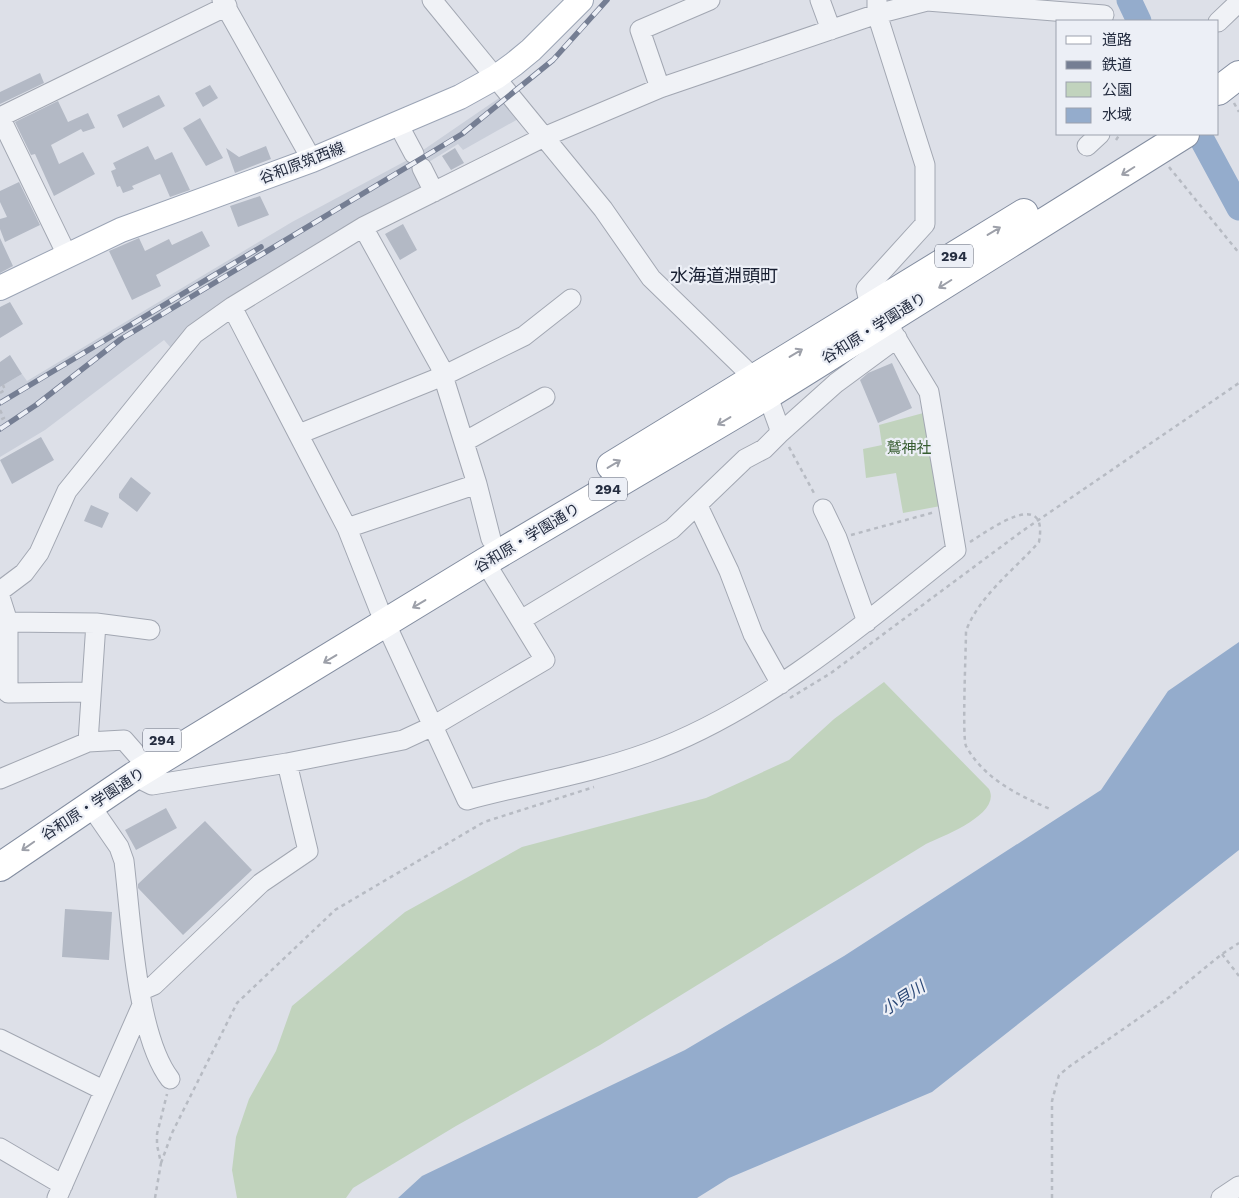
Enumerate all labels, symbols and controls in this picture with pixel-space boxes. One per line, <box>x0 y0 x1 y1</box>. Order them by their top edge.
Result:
legend <box>1056 20 1219 135</box>
text: 道路 <box>1102 31 1132 49</box>
text: 鉄道 <box>1102 56 1132 74</box>
text: 公園 <box>1102 81 1132 99</box>
text: 水域 <box>1102 106 1132 124</box>
street label: 谷和原筑西線 <box>257 138 347 188</box>
one-way arrow <box>1121 166 1135 176</box>
one-way arrow <box>986 226 1000 236</box>
road number: 294 <box>935 245 973 268</box>
district label: 水海道淵頭町 <box>670 265 778 286</box>
one-way arrow <box>939 280 953 290</box>
street label: 谷和原・学園通り <box>818 289 930 367</box>
one-way arrow <box>788 347 802 357</box>
one-way arrow <box>717 416 731 426</box>
park label: 鷲神社 <box>886 439 932 457</box>
one-way arrow <box>607 458 621 468</box>
road number: 294 <box>589 478 627 500</box>
street label: 谷和原・学園通り <box>471 499 583 577</box>
one-way arrow <box>412 600 426 610</box>
one-way arrow <box>323 654 337 664</box>
road number: 294 <box>143 728 181 752</box>
street label: 谷和原・学園通り <box>38 764 148 844</box>
one-way arrow <box>22 841 36 851</box>
water label: 小貝川 <box>878 976 930 1019</box>

